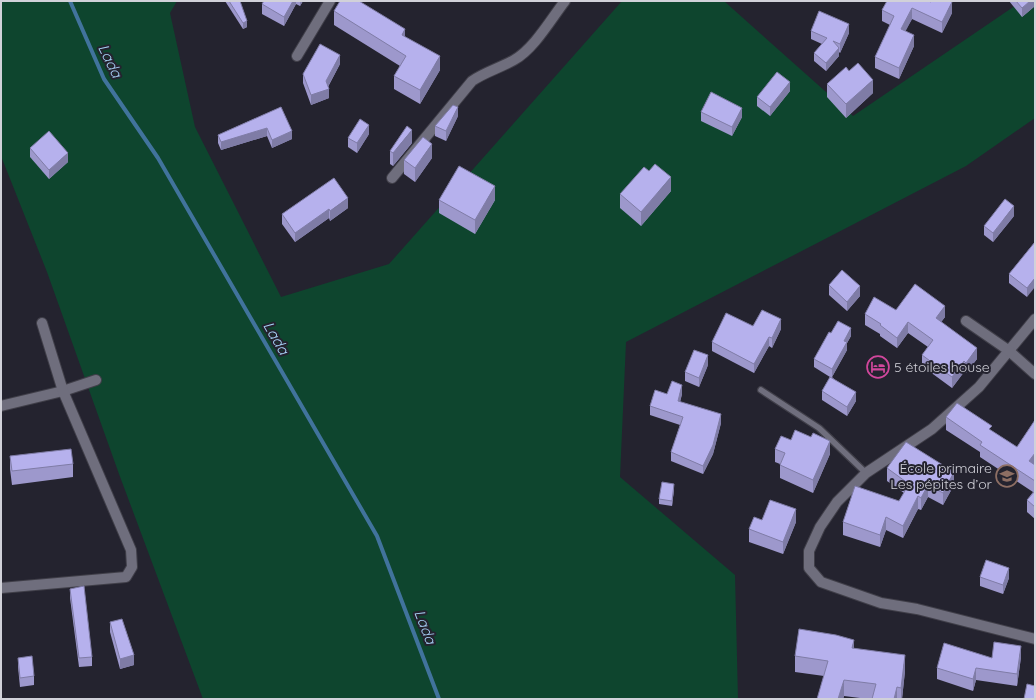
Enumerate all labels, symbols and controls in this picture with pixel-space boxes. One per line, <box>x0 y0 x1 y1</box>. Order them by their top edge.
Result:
water label: Lada <box>94 41 127 82</box>
water label: Lada <box>259 318 294 359</box>
hotel icon: 5 étoiles house <box>865 354 891 380</box>
place label: 5 étoiles house <box>894 358 990 376</box>
place label: École primaire Les pépites d’or <box>890 459 993 493</box>
school or university icon: École primaire Les pépites d’or <box>994 463 1020 489</box>
water label: Lada <box>410 607 441 648</box>

